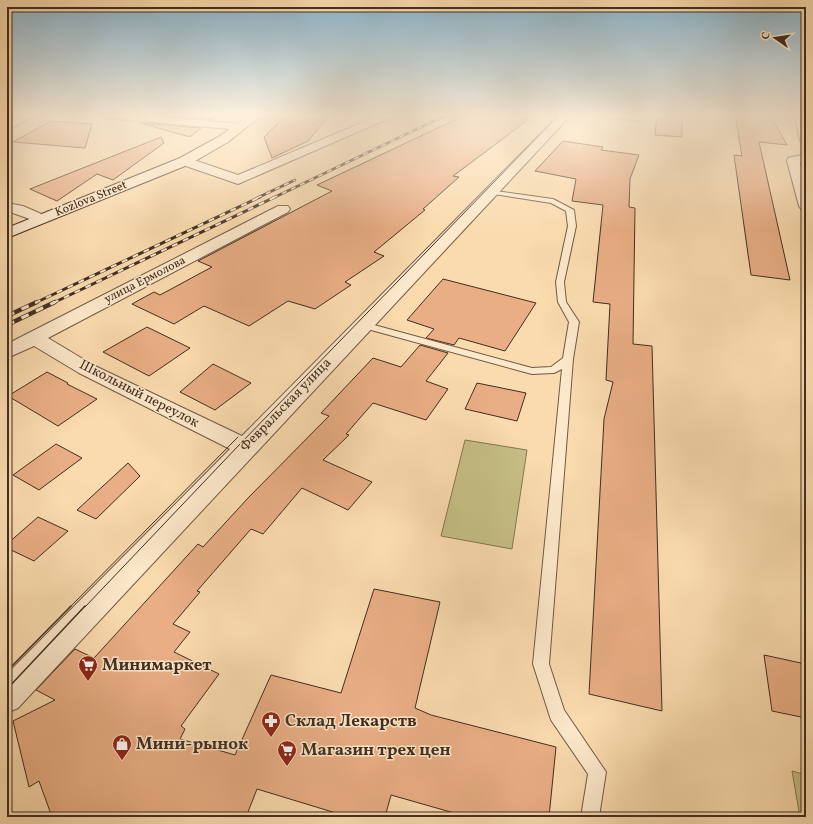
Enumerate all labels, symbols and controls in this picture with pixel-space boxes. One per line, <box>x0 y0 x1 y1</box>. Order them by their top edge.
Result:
north arrow <box>755 18 795 58</box>
text: С <box>759 31 775 41</box>
street label: Kozlova Street <box>53 177 129 221</box>
street label: улица Ермолова <box>102 253 188 307</box>
street label: Февральская улица <box>236 354 336 456</box>
street label: Школьный переулок <box>76 356 203 433</box>
supermarket icon: Минимаркет <box>77 654 99 682</box>
place label: Минимаркет <box>102 654 212 677</box>
pharmacy icon: Склад Лекарств <box>260 710 282 738</box>
place label: Склад Лекарств <box>285 710 417 733</box>
shop icon: Мини-рынок <box>111 733 133 761</box>
place label: Мини-рынок <box>136 733 248 756</box>
supermarket icon: Магазин трех цен <box>276 739 298 767</box>
place label: Магазин трех цен <box>301 739 451 762</box>

